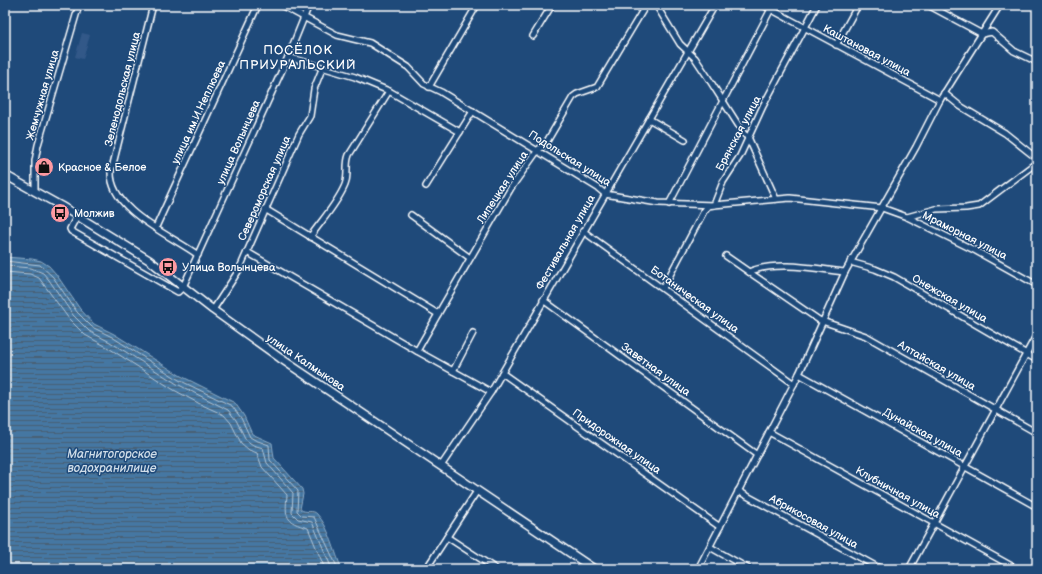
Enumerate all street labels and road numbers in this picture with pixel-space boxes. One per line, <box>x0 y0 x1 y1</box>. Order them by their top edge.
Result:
street label: Каштановая улица <box>821 22 913 79</box>
street label: Зеленодольская улица <box>102 30 143 148</box>
street label: Жемчужная улица <box>23 48 62 142</box>
street label: улица им.И.Неплюева <box>169 58 228 166</box>
street label: Брянская улица <box>713 93 764 173</box>
street label: улица Волынцева <box>214 97 263 187</box>
street label: Подольская улица <box>526 128 614 189</box>
street label: Североморская улица <box>235 133 294 243</box>
street label: Липецкая улица <box>474 148 531 227</box>
street label: Фестивальная улица <box>533 192 598 292</box>
street label: Мраморная улица <box>920 208 1010 263</box>
street label: Ботаническая улица <box>648 263 742 336</box>
street label: Онежская улица <box>910 272 990 326</box>
street label: улица Калмыкова <box>264 331 348 394</box>
street label: Алтайская улица <box>895 337 978 393</box>
street label: Заветная улица <box>619 340 693 399</box>
street label: Дунайская улица <box>881 405 965 460</box>
street label: Придорожная улица <box>570 406 664 477</box>
street label: Клубничная улица <box>853 464 943 521</box>
street label: Абрикосовая улица <box>766 491 861 551</box>

